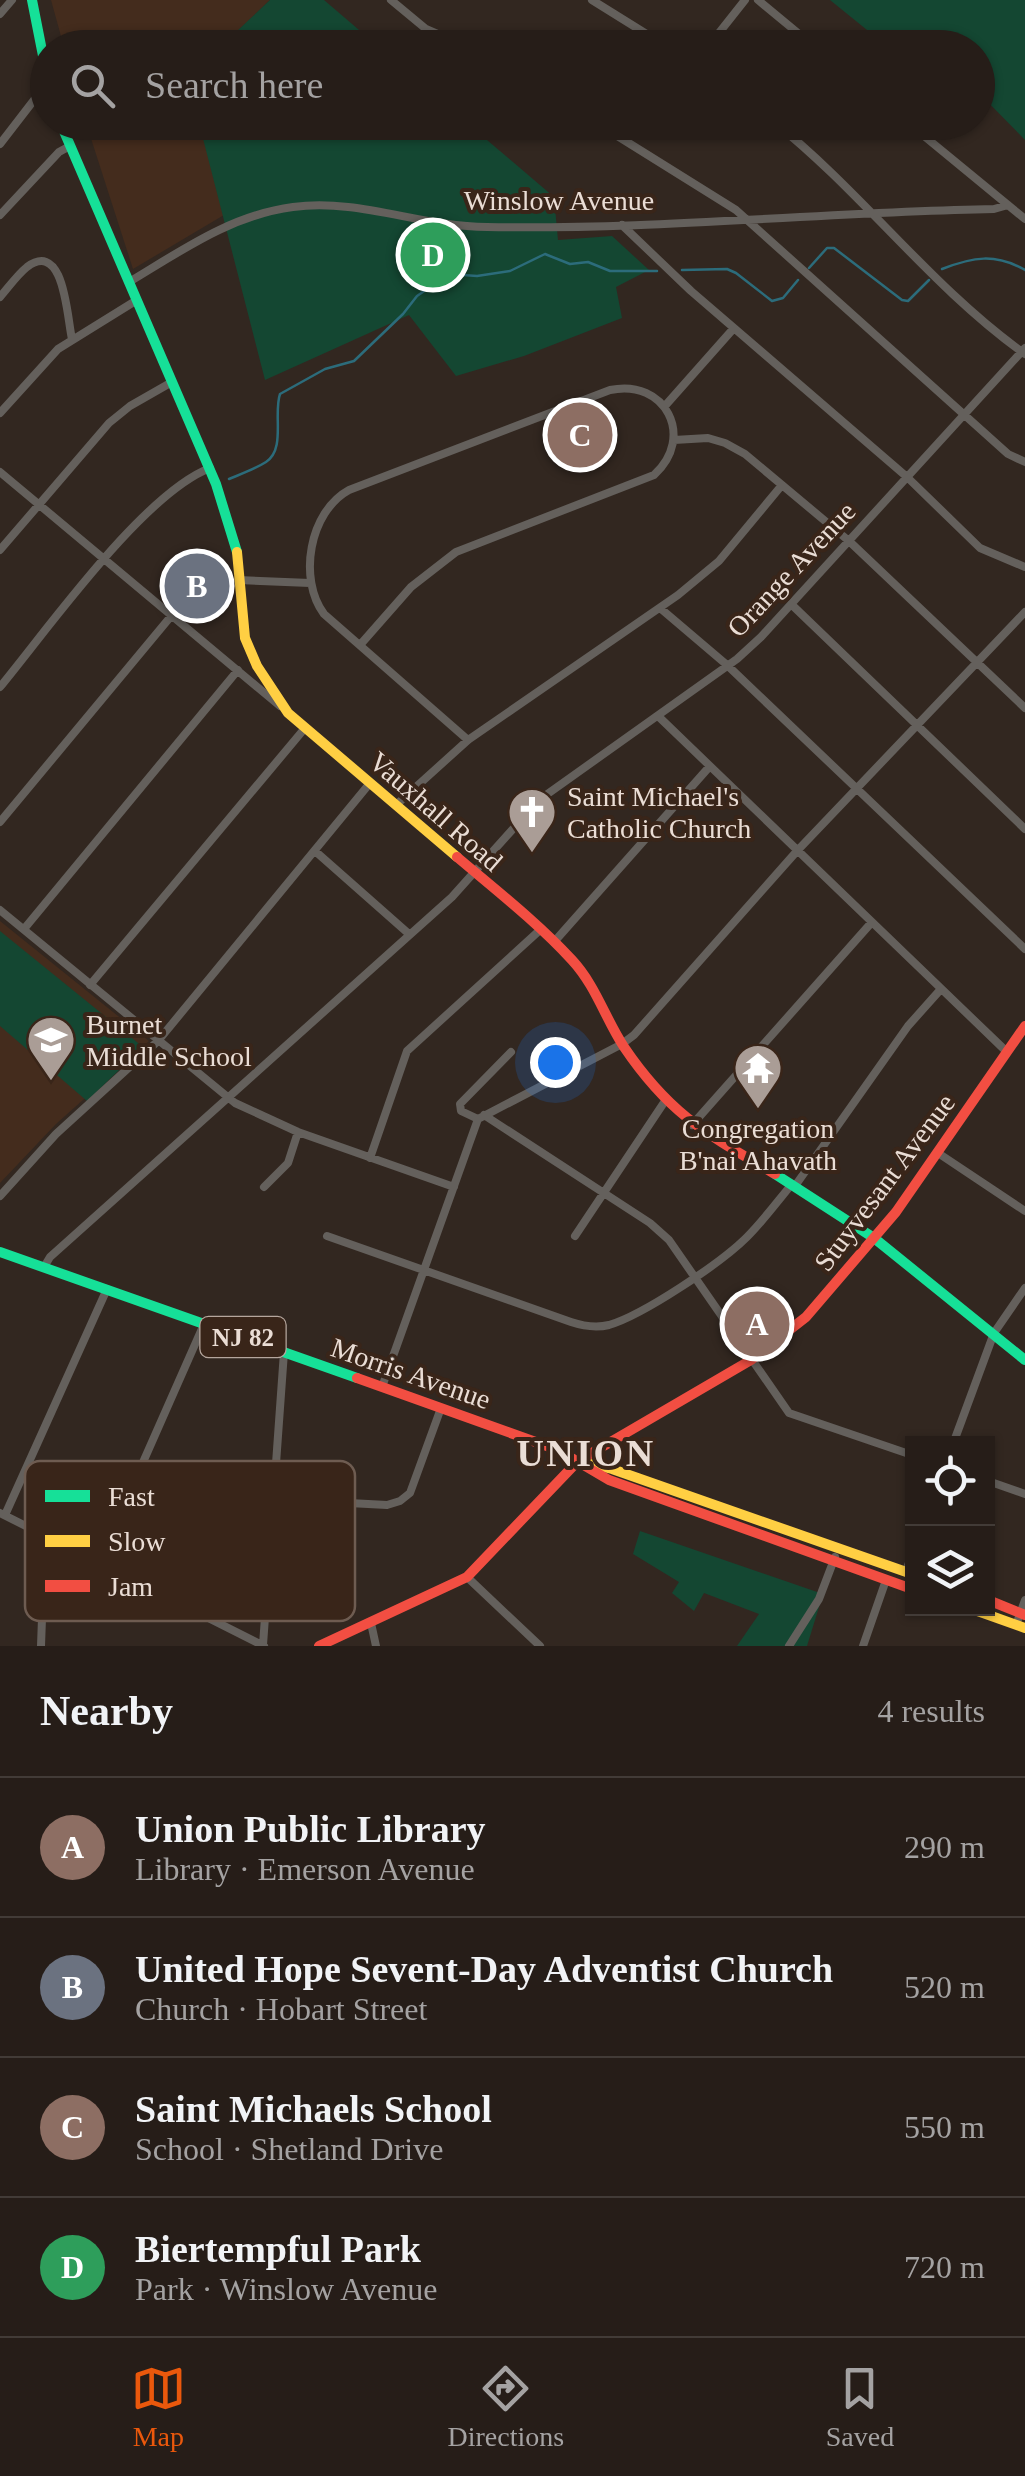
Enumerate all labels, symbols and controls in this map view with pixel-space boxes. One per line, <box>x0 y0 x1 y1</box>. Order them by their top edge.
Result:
search box <box>30 30 995 140</box>
icon: search <box>65 58 120 113</box>
text: Search here <box>145 64 323 106</box>
street label: Winslow Avenue <box>464 185 654 216</box>
pin: D <box>400 218 466 292</box>
pin: C <box>548 398 612 472</box>
street label: Orange Avenue <box>721 496 862 643</box>
pin: B <box>164 548 230 624</box>
street label: Vauxhall Road <box>363 745 508 877</box>
place label: Saint Michael's Catholic Church <box>567 781 751 844</box>
church icon: Saint Michael's Catholic Church <box>506 786 558 854</box>
place label: Burnet Middle School <box>86 1009 252 1072</box>
school or university icon: Burnet Middle School <box>25 1014 77 1082</box>
your location <box>530 1037 581 1088</box>
temple icon: Congregation B'nai Ahavath <box>732 1042 784 1110</box>
street label: Stuyvesant Avenue <box>808 1088 961 1277</box>
place label: Congregation B'nai Ahavath <box>679 1113 837 1176</box>
pin: A <box>724 1286 790 1362</box>
road number: NJ 82 <box>200 1317 286 1357</box>
street label: Morris Avenue <box>327 1332 495 1415</box>
district label: UNION <box>516 1432 656 1474</box>
map controls <box>905 1436 995 1616</box>
button: locate <box>905 1436 995 1526</box>
legend <box>25 1461 355 1621</box>
text: Fast <box>108 1481 155 1512</box>
text: Slow <box>108 1526 166 1557</box>
button: layers <box>905 1526 995 1616</box>
text: Jam <box>108 1571 153 1602</box>
text: Nearby <box>40 1688 173 1734</box>
text: 4 results <box>877 1693 985 1729</box>
text: Union Public Library <box>135 1808 486 1850</box>
text: A <box>61 1829 84 1865</box>
text: 290 m <box>904 1829 985 1865</box>
text: Library · Emerson Avenue <box>135 1851 475 1887</box>
text: United Hope Sevent-Day Adventist Church <box>135 1948 833 1990</box>
text: B <box>62 1969 83 2005</box>
text: 520 m <box>904 1969 985 2005</box>
text: Church · Hobart Street <box>135 1991 427 2027</box>
text: Saint Michaels School <box>135 2088 492 2130</box>
text: C <box>61 2109 84 2145</box>
text: 550 m <box>904 2109 985 2145</box>
text: School · Shetland Drive <box>135 2131 443 2167</box>
text: Biertempful Park <box>135 2228 421 2270</box>
text: D <box>61 2249 84 2285</box>
text: 720 m <box>904 2249 985 2285</box>
text: Park · Winslow Avenue <box>135 2271 437 2307</box>
tab: Map <box>131 2361 186 2453</box>
tab: Directions <box>447 2361 564 2453</box>
tab: Saved <box>826 2361 894 2453</box>

